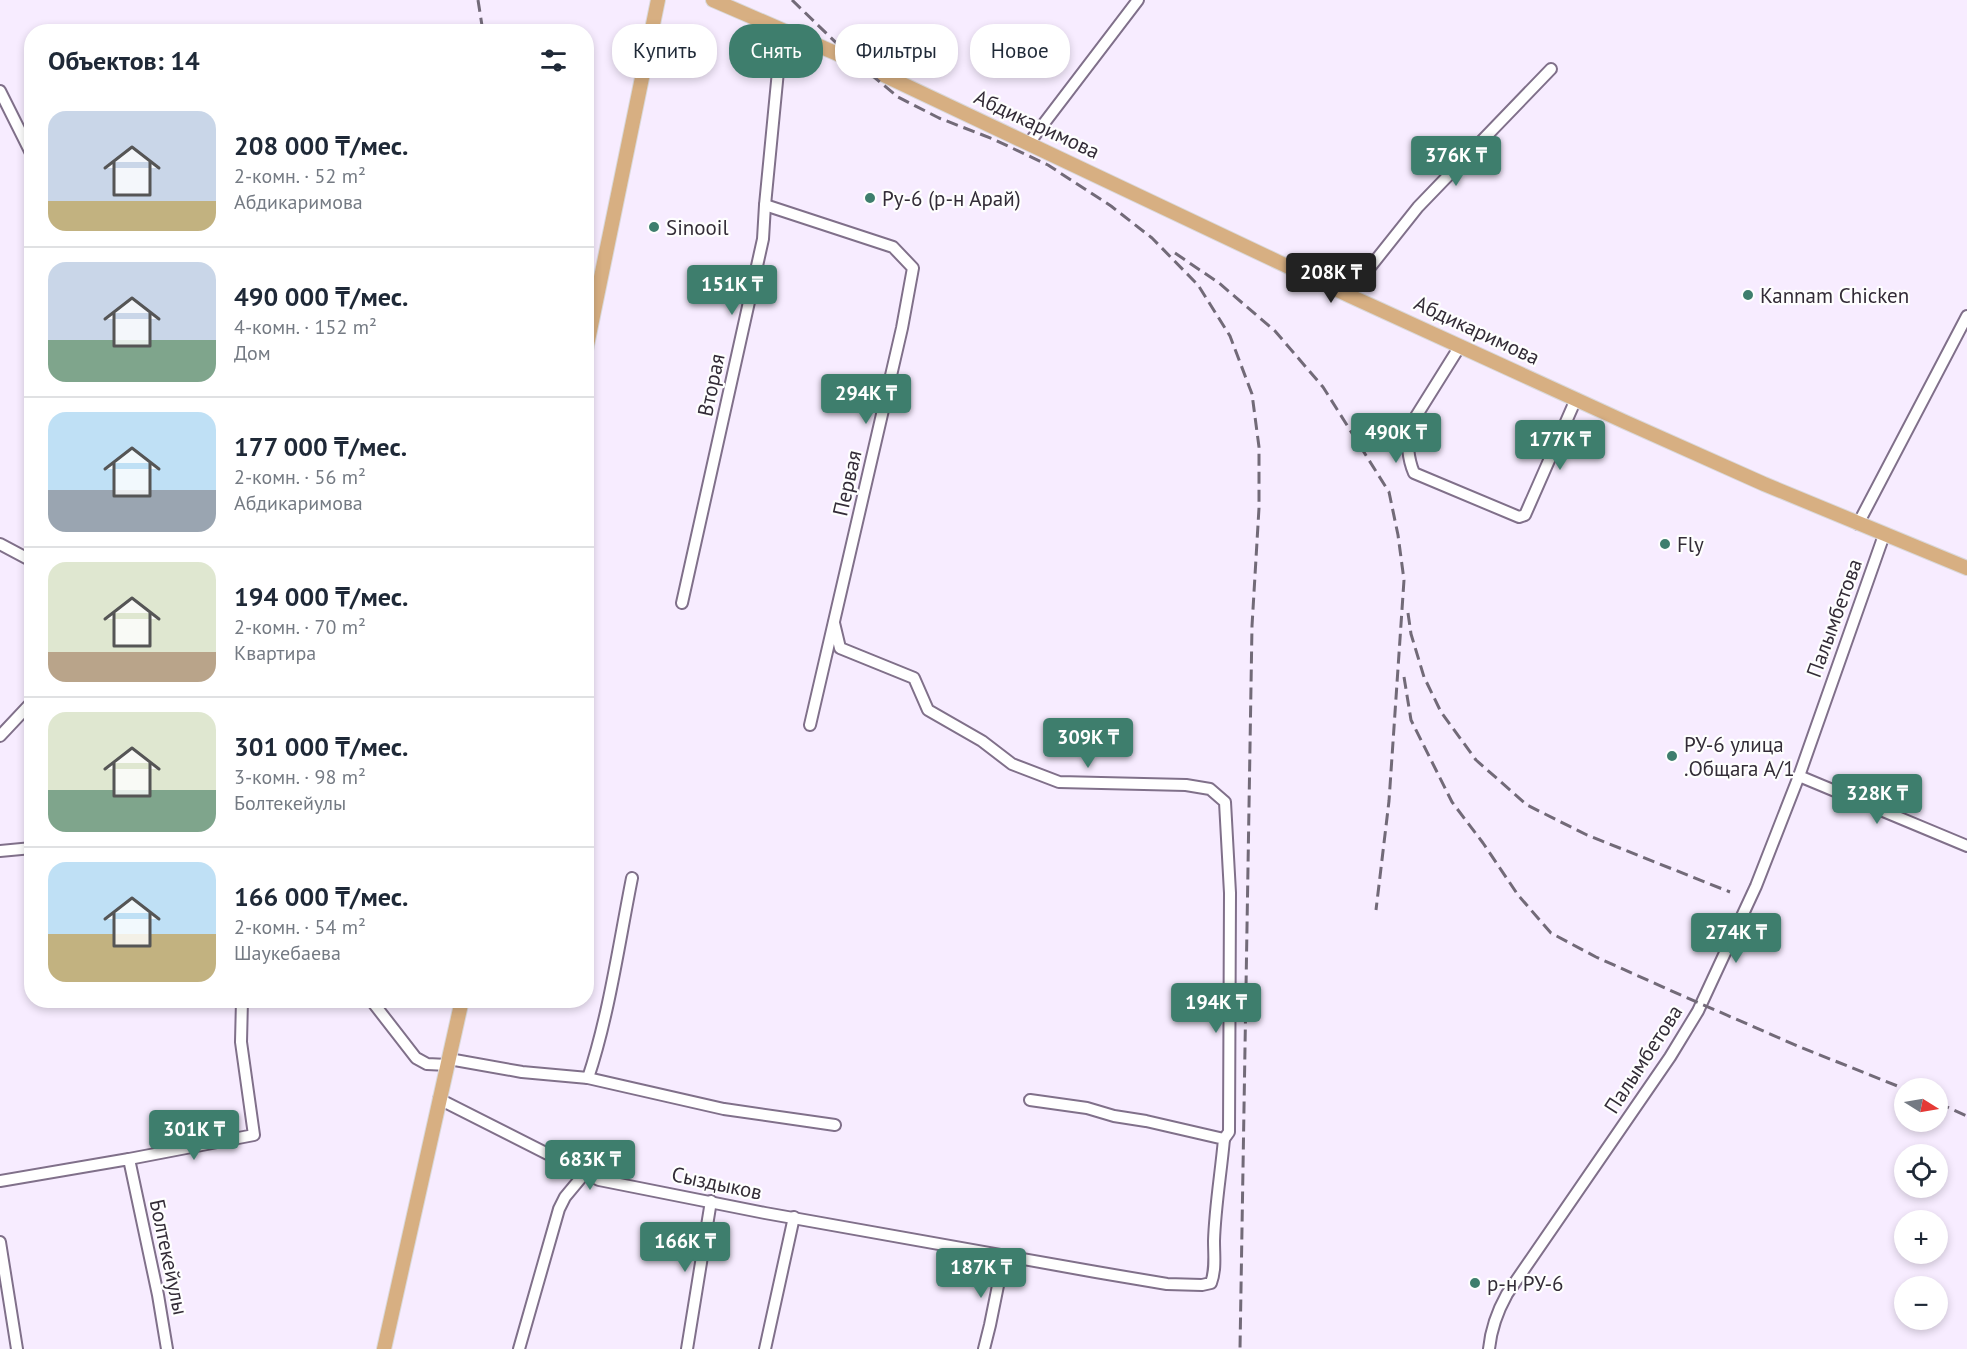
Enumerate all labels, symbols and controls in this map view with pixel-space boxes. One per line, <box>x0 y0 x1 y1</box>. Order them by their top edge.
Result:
chip: Купить <box>612 24 717 78</box>
chip: Снять <box>729 24 823 78</box>
chip: Фильтры <box>835 24 958 78</box>
chip: Новое <box>970 24 1070 78</box>
text: Объектов: 14 <box>48 44 200 77</box>
icon: filters <box>537 44 570 77</box>
street label: Абдикаримова <box>970 83 1104 165</box>
text: 208 000 ₸/мес. <box>234 129 408 162</box>
icon: home <box>96 135 168 207</box>
pin: 376K ₸ <box>1407 136 1505 187</box>
text: 376K ₸ <box>1425 142 1487 168</box>
text: 2-комн. · 52 m² <box>234 163 366 189</box>
place label: Ру-6 (р-н Арай) <box>882 185 1021 212</box>
text: Абдикаримова <box>234 189 363 215</box>
marker: Ру-6 (р-н Арай) <box>863 191 877 205</box>
place label: Sinooil <box>666 214 729 241</box>
marker: Sinooil <box>647 220 661 234</box>
pin: 208K ₸ <box>1282 253 1380 304</box>
text: 208K ₸ <box>1300 259 1362 285</box>
pin: 151K ₸ <box>683 265 781 316</box>
text: 151K ₸ <box>701 271 763 297</box>
text: 490 000 ₸/мес. <box>234 280 408 313</box>
place label: Kannam Chicken <box>1760 282 1909 309</box>
icon: home <box>96 286 168 358</box>
marker: Kannam Chicken <box>1741 288 1755 302</box>
street label: Абдикаримова <box>1410 289 1544 371</box>
text: 4-комн. · 152 m² <box>234 314 377 340</box>
text: Дом <box>234 340 271 366</box>
street label: Вторая <box>691 351 731 419</box>
pin: 294K ₸ <box>817 374 915 425</box>
text: 294K ₸ <box>835 380 897 406</box>
pin: 490K ₸ <box>1347 413 1445 464</box>
text: 490K ₸ <box>1365 419 1427 445</box>
pin: 177K ₸ <box>1511 420 1609 471</box>
text: 177K ₸ <box>1529 426 1591 452</box>
text: 177 000 ₸/мес. <box>234 430 407 463</box>
icon: home <box>96 436 168 508</box>
street label: Первая <box>826 447 868 519</box>
text: 2-комн. · 56 m² <box>234 464 366 490</box>
text: Абдикаримова <box>234 490 363 516</box>
place label: Fly <box>1677 531 1704 558</box>
marker: Fly <box>1658 537 1672 551</box>
street label: Палымбетова <box>1800 555 1868 681</box>
text: 194 000 ₸/мес. <box>234 580 408 613</box>
icon: home <box>96 586 168 658</box>
text: 2-комн. · 70 m² <box>234 614 366 640</box>
text: Квартира <box>234 640 316 666</box>
pin: 309K ₸ <box>1039 718 1137 769</box>
text: 309K ₸ <box>1057 724 1119 750</box>
text: 301 000 ₸/мес. <box>234 730 408 763</box>
place label: РУ-6 улица .Общага А/1 <box>1684 731 1795 782</box>
icon: home <box>96 736 168 808</box>
marker: РУ-6 улица .Общага А/1 <box>1665 749 1679 763</box>
text: 3-комн. · 98 m² <box>234 764 366 790</box>
pin: 328K ₸ <box>1828 774 1926 825</box>
text: 328K ₸ <box>1846 780 1908 806</box>
text: Болтекейулы <box>234 790 346 816</box>
text: 166 000 ₸/мес. <box>234 880 408 913</box>
icon: home <box>96 886 168 958</box>
pin: 274K ₸ <box>1687 913 1785 964</box>
text: 2-комн. · 54 m² <box>234 914 366 940</box>
text: 274K ₸ <box>1705 919 1767 945</box>
text: Шаукебаева <box>234 940 341 966</box>
pin: 194K ₸ <box>1167 983 1265 1034</box>
text: 194K ₸ <box>1185 989 1247 1015</box>
street label: Палымбетова <box>1598 1000 1688 1118</box>
north arrow <box>1894 1078 1948 1132</box>
map controls <box>1894 1078 1948 1330</box>
pin: 301K ₸ <box>145 1110 243 1161</box>
text: 301K ₸ <box>163 1116 225 1142</box>
pin: 683K ₸ <box>541 1140 639 1191</box>
button: locate <box>1894 1144 1948 1198</box>
text: 683K ₸ <box>559 1146 621 1172</box>
street label: Сыздыков <box>669 1160 765 1206</box>
street label: Болтекейулы <box>144 1197 194 1317</box>
button: + <box>1894 1210 1948 1264</box>
pin: 166K ₸ <box>636 1222 734 1273</box>
text: 166K ₸ <box>654 1228 716 1254</box>
pin: 187K ₸ <box>932 1248 1030 1299</box>
text: 187K ₸ <box>950 1254 1012 1280</box>
place label: р-н РУ-6 <box>1487 1270 1564 1297</box>
marker: р-н РУ-6 <box>1468 1276 1482 1290</box>
button: − <box>1894 1276 1948 1330</box>

